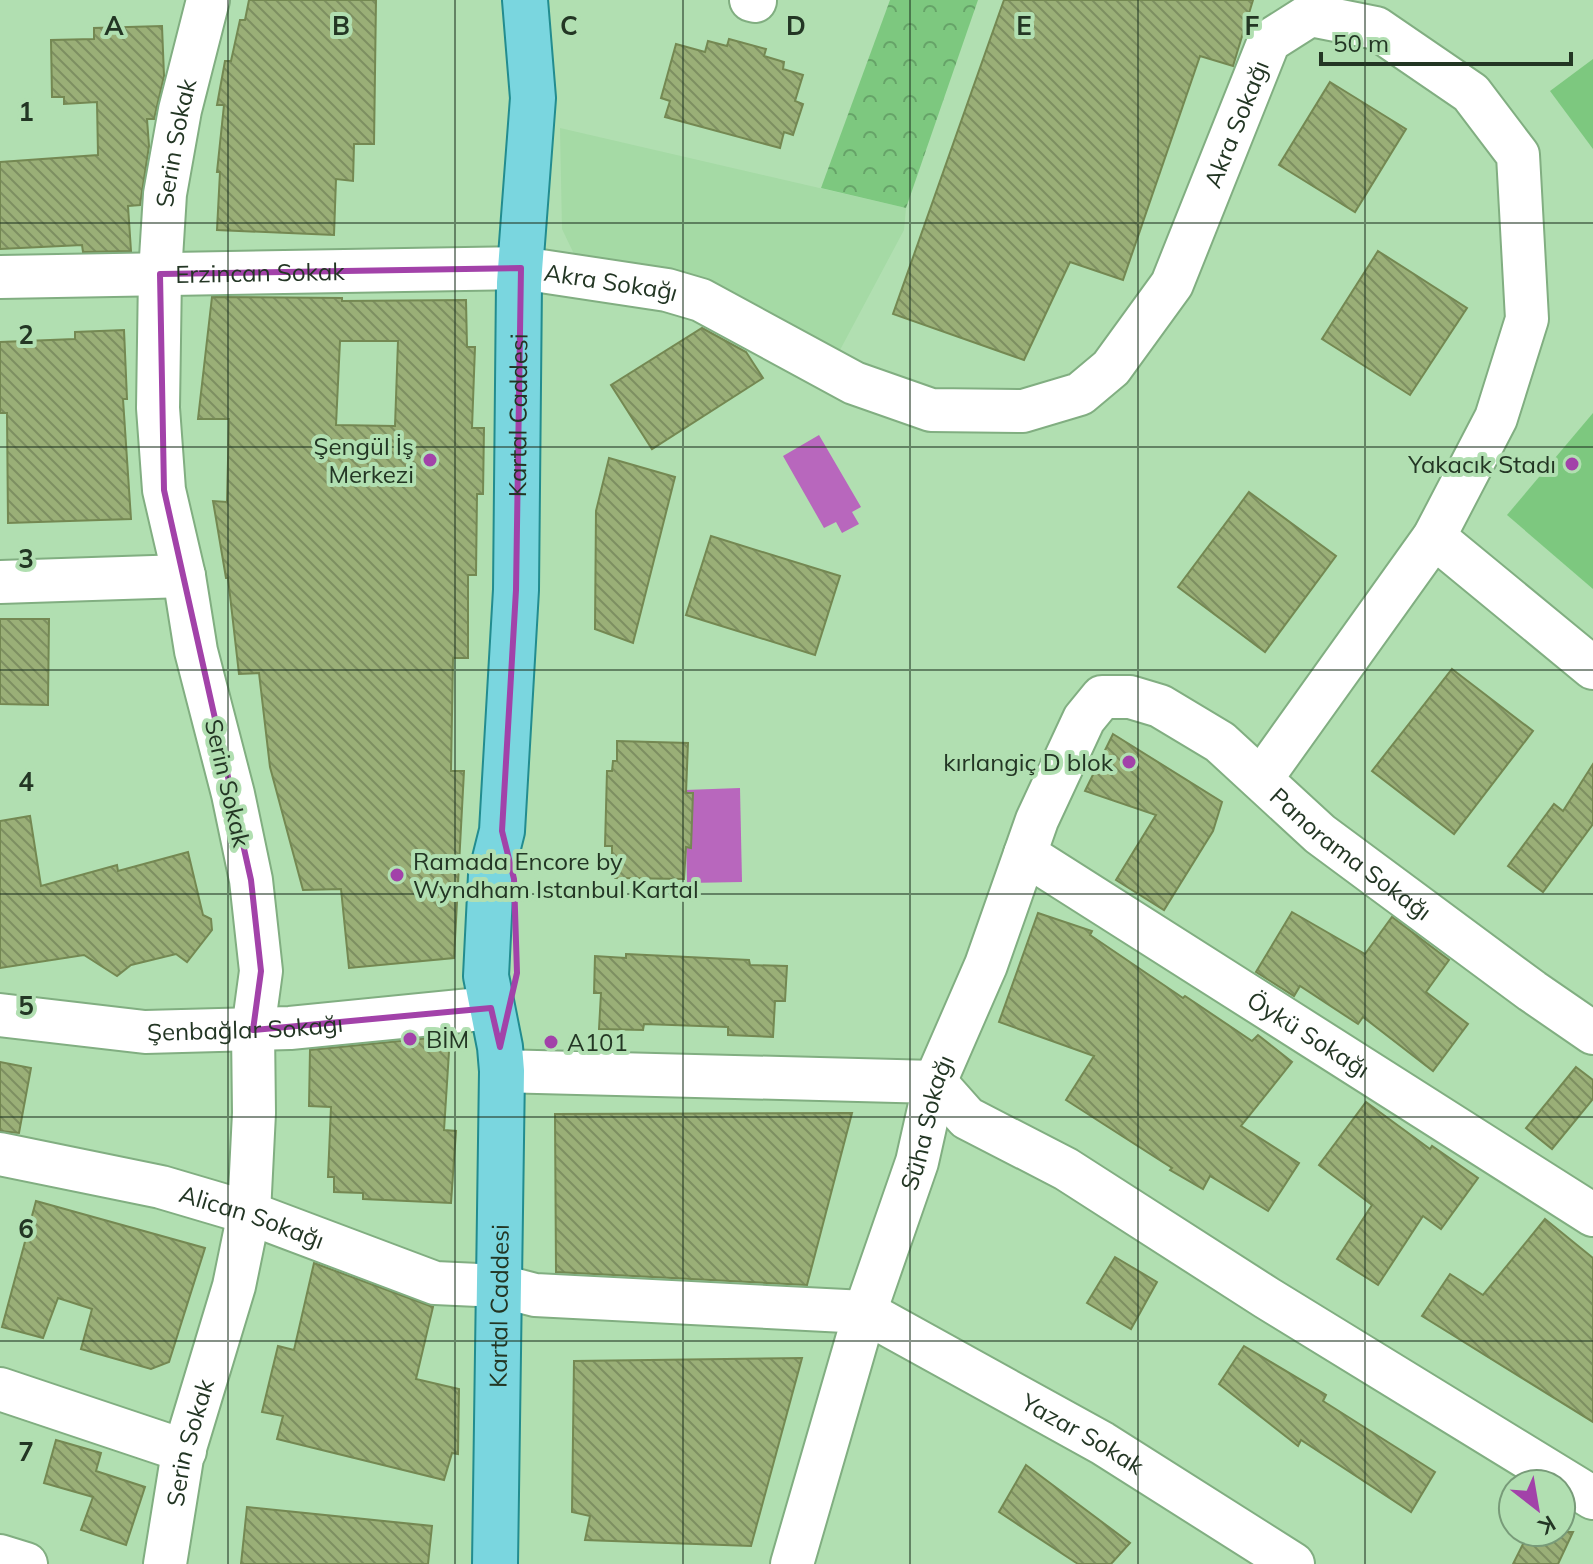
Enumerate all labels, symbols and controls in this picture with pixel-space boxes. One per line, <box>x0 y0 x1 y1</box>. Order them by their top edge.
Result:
text: A <box>104 9 124 42</box>
text: B <box>332 9 350 42</box>
text: C <box>560 9 578 42</box>
text: D <box>786 9 806 42</box>
text: E <box>1016 9 1032 42</box>
text: F <box>1245 9 1260 42</box>
scale bar <box>1321 16 1571 66</box>
text: 50 m <box>1333 28 1389 58</box>
street label: Akra Sokağı <box>1197 56 1275 192</box>
street label: Serin Sokak <box>149 75 203 208</box>
text: 1 <box>18 95 34 128</box>
street label: Erzincan Sokak <box>175 256 346 289</box>
street label: Akra Sokağı <box>542 257 681 307</box>
text: 2 <box>18 318 34 351</box>
street label: Kartal Caddesi <box>502 333 534 497</box>
place label: Şengül İş Merkezi <box>314 431 414 489</box>
place label: Yakacık Stadı <box>1407 449 1556 479</box>
marker: Şengül İş Merkezi <box>421 451 439 469</box>
marker: Yakacık Stadı <box>1563 455 1581 473</box>
text: 3 <box>18 542 34 575</box>
street label: Serin Sokak <box>199 716 257 851</box>
place label: kırlangiç D blok <box>943 747 1114 777</box>
marker: kırlangiç D blok <box>1120 753 1138 771</box>
text: 4 <box>18 765 34 798</box>
street label: Panorama Sokağı <box>1264 781 1438 927</box>
place label: Ramada Encore by Wyndham Istanbul Kartal <box>413 846 699 904</box>
marker: Ramada Encore by Wyndham Istanbul Kartal <box>388 866 406 884</box>
street label: Öykü Sokağı <box>1242 984 1375 1084</box>
text: 5 <box>18 989 34 1022</box>
street label: Şenbağlar Sokağı <box>147 1008 344 1047</box>
place label: BİM <box>426 1024 469 1054</box>
place label: A101 <box>567 1027 628 1057</box>
marker: BİM <box>401 1030 419 1048</box>
marker: A101 <box>542 1033 560 1051</box>
street label: Süha Sokağı <box>893 1050 960 1194</box>
street label: Alican Sokağı <box>176 1178 329 1255</box>
text: 6 <box>18 1212 34 1245</box>
street label: Kartal Caddesi <box>483 1224 515 1388</box>
street label: Serin Sokak <box>159 1375 220 1508</box>
street label: Yazar Sokak <box>1015 1386 1150 1481</box>
text: 7 <box>18 1435 34 1468</box>
north arrow <box>1497 1468 1577 1548</box>
text: K <box>1533 1509 1561 1542</box>

